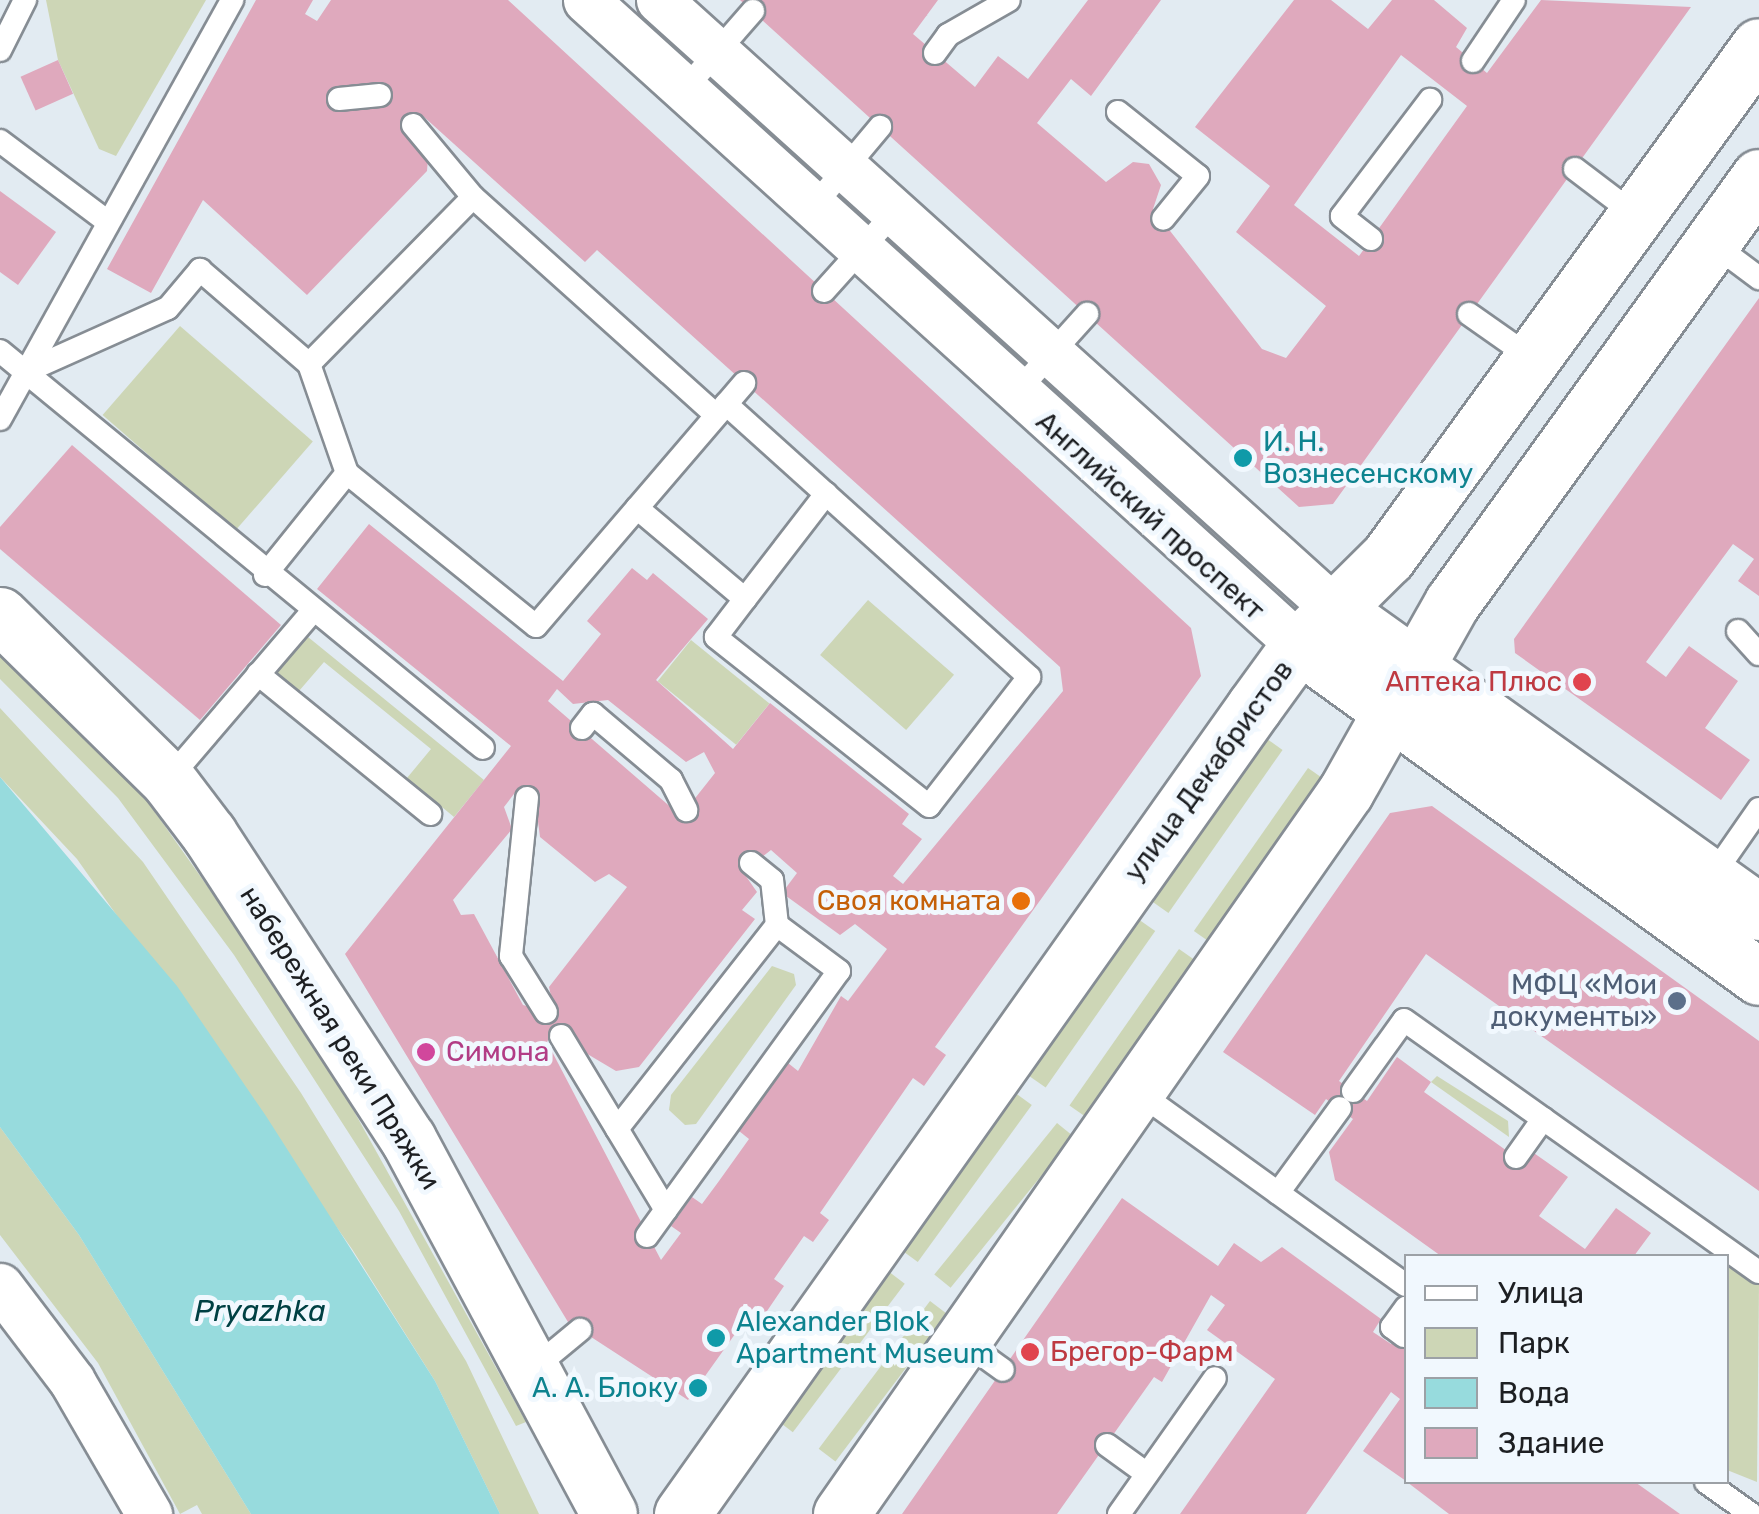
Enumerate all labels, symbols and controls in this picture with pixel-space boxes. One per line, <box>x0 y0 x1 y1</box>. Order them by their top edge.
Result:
street label: Английский проспект <box>1029 405 1271 627</box>
place label: И. Н. Вознесенскому <box>1263 425 1473 491</box>
marker: И. Н. Вознесенскому <box>1232 447 1254 469</box>
street label: улица Декабристов <box>1118 654 1300 888</box>
place label: Аптека Плюс <box>1385 665 1562 699</box>
marker: Аптека Плюс <box>1571 671 1593 693</box>
street label: набережная реки Пряжки <box>233 880 447 1196</box>
place label: Своя комната <box>817 884 1001 918</box>
marker: Своя комната <box>1010 890 1032 912</box>
place label: МФЦ «Мои документы» <box>1491 968 1657 1034</box>
marker: МФЦ «Мои документы» <box>1666 990 1688 1012</box>
place label: Симона <box>446 1035 549 1069</box>
marker: Симона <box>415 1041 437 1063</box>
legend <box>1404 1254 1729 1484</box>
text: Улица <box>1498 1275 1584 1311</box>
water label: Pryazhka <box>194 1293 326 1329</box>
place label: Alexander Blok Apartment Museum <box>736 1305 994 1371</box>
text: Парк <box>1498 1325 1570 1361</box>
marker: Alexander Blok Apartment Museum <box>705 1327 727 1349</box>
place label: Брегор-Фарм <box>1050 1335 1234 1369</box>
marker: Брегор-Фарм <box>1019 1341 1041 1363</box>
place label: А. А. Блоку <box>532 1371 678 1405</box>
text: Вода <box>1498 1375 1570 1411</box>
marker: А. А. Блоку <box>687 1377 709 1399</box>
text: Здание <box>1498 1425 1605 1461</box>

